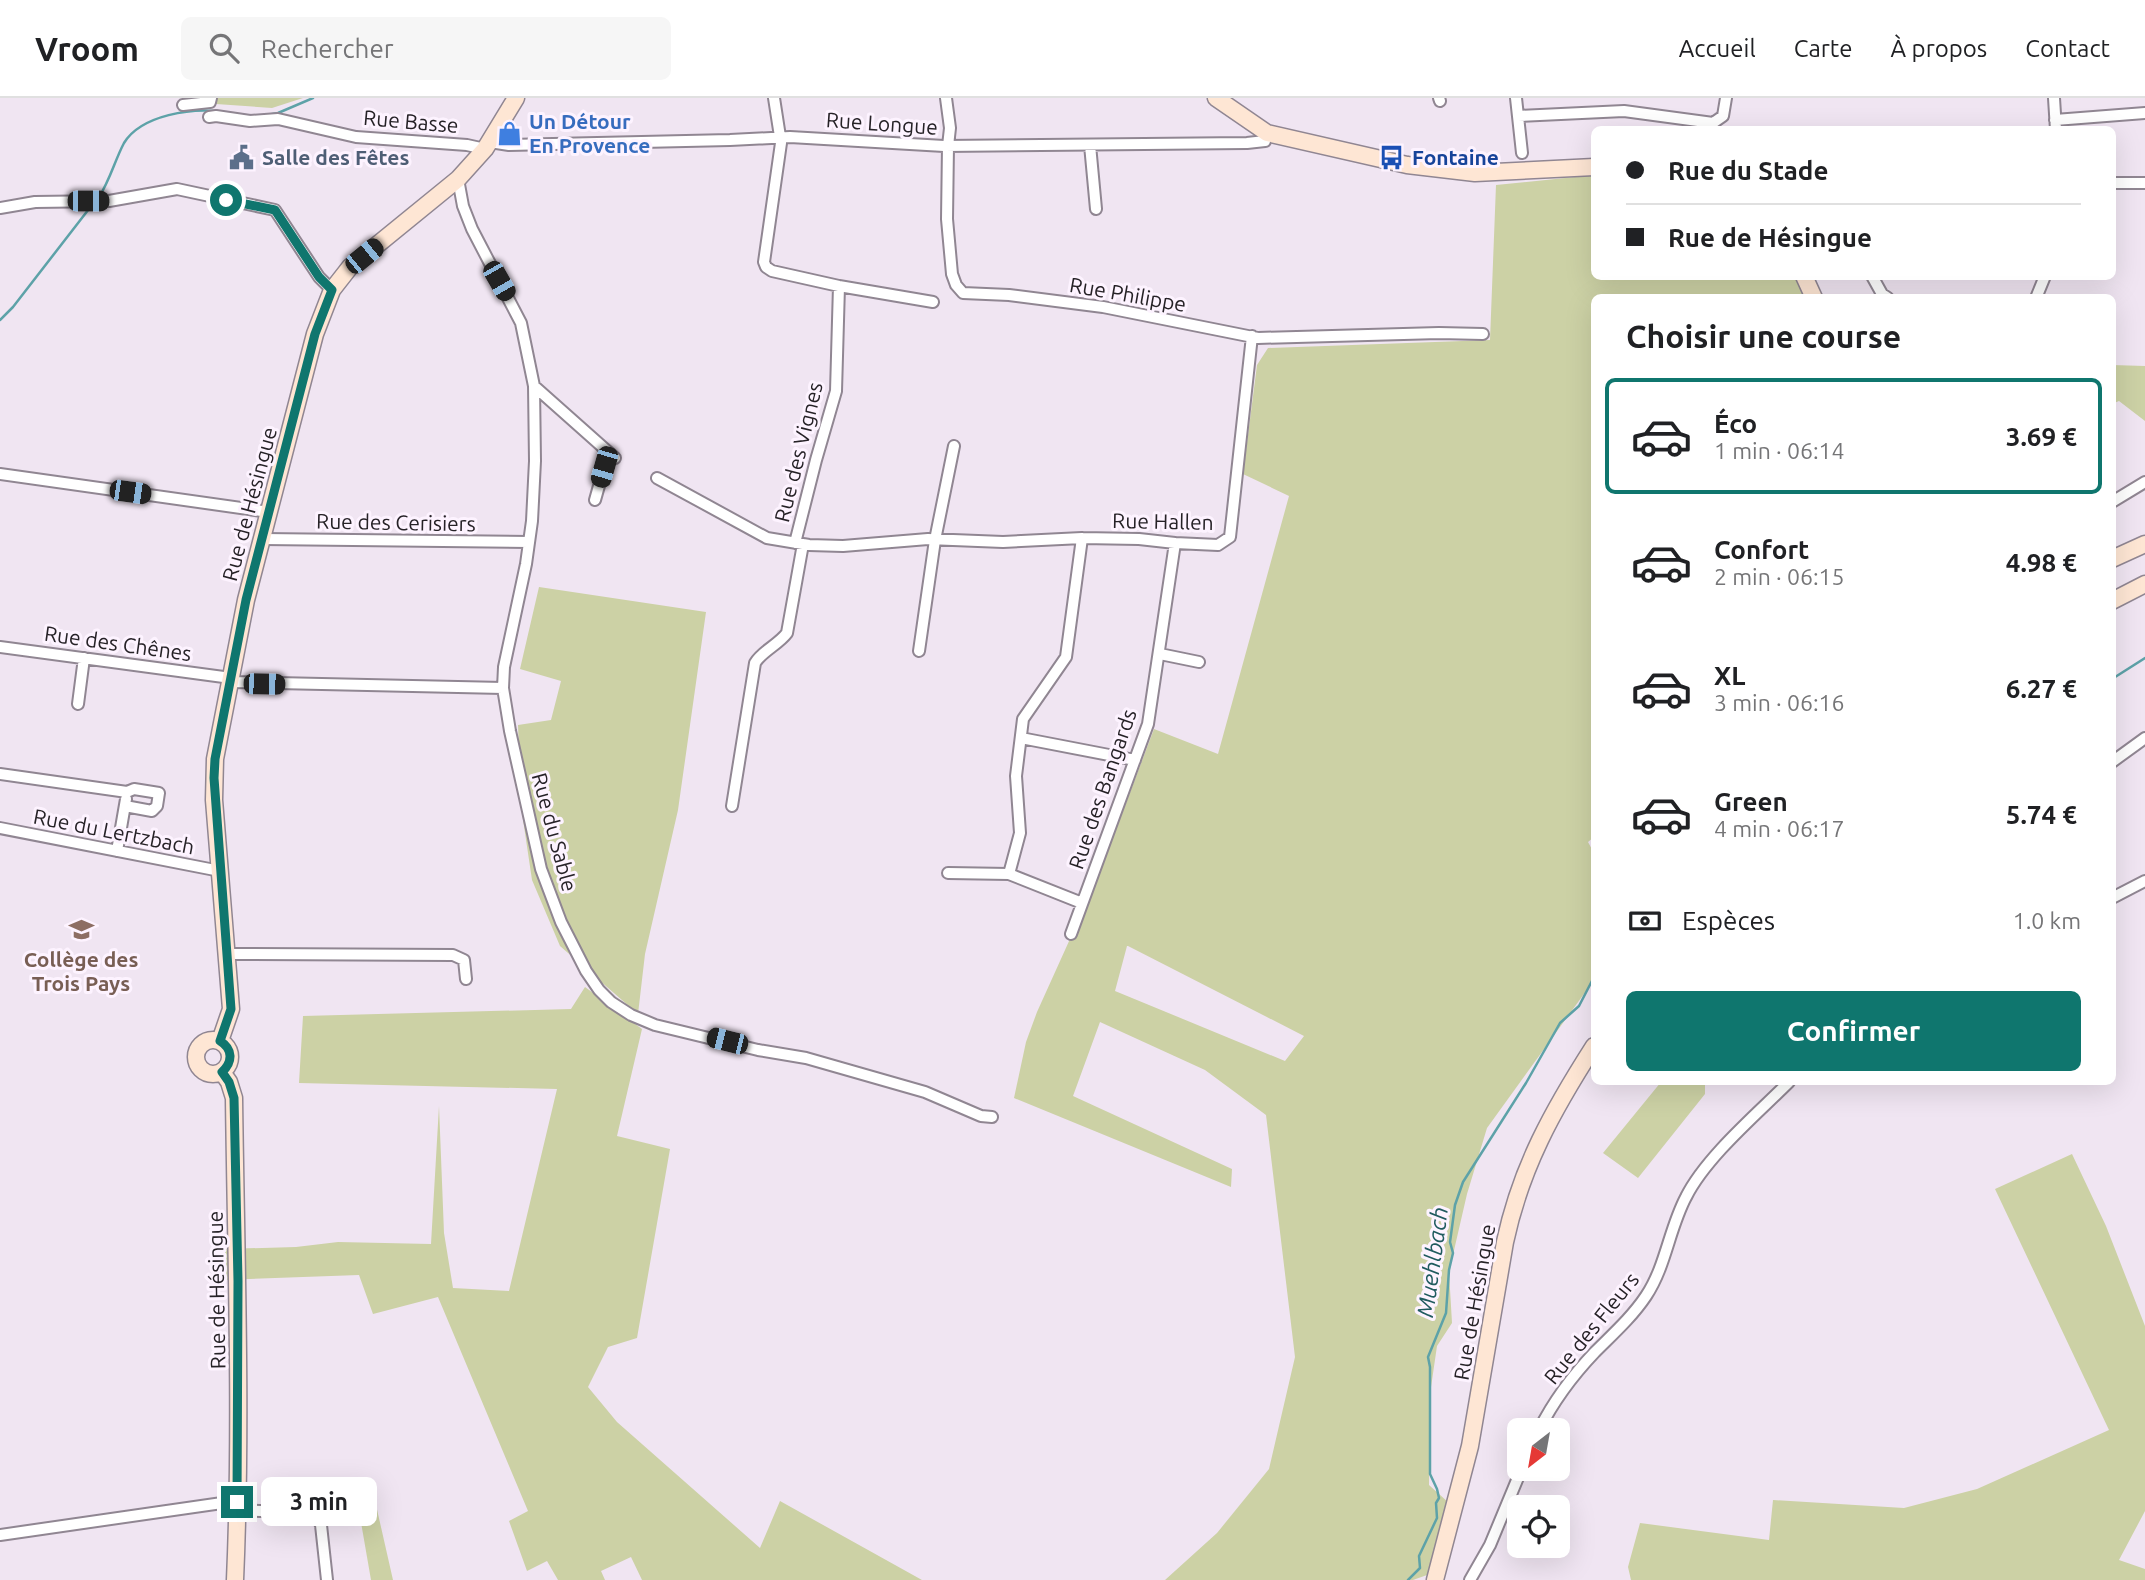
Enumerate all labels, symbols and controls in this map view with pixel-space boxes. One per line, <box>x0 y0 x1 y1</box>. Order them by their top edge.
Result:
search box <box>181 17 671 80</box>
icon: search <box>205 29 243 67</box>
text: Vroom <box>35 30 139 67</box>
text: Rechercher <box>261 34 394 63</box>
text: Accueil <box>1679 35 1756 62</box>
text: Carte <box>1794 35 1853 62</box>
text: À propos <box>1891 35 1987 62</box>
text: Contact <box>2025 35 2110 62</box>
street label: Rue Basse <box>362 105 460 137</box>
street label: Rue Longue <box>825 107 939 139</box>
place label: Un Détour En Provence <box>529 109 650 157</box>
shop icon: Un Détour En Provence <box>495 119 523 147</box>
public building icon: Salle des Fêtes <box>228 143 256 171</box>
bus stop icon: Fontaine <box>1378 143 1406 171</box>
place label: Salle des Fêtes <box>262 145 409 169</box>
place label: Fontaine <box>1412 145 1499 169</box>
text: Rue du Stade <box>1668 156 1828 185</box>
route start <box>210 184 242 216</box>
car <box>68 191 110 212</box>
text: Rue de Hésingue <box>1668 223 1872 252</box>
car <box>342 235 387 277</box>
car <box>480 258 519 304</box>
street label: Rue Philippe <box>1068 272 1188 316</box>
text: Choisir une course <box>1626 318 1901 354</box>
street label: Rue des Vignes <box>769 380 827 524</box>
icon: car <box>1630 405 1693 468</box>
text: Éco <box>1714 409 1757 438</box>
text: 3.69 € <box>2006 422 2077 451</box>
street label: Rue de Hésingue <box>217 424 281 584</box>
text: 1 min · 06:14 <box>1714 438 1845 463</box>
car <box>589 444 620 490</box>
car <box>108 479 153 505</box>
street label: Rue Hallen <box>1112 508 1214 534</box>
street label: Rue des Cerisiers <box>316 509 476 535</box>
icon: car <box>1630 531 1693 594</box>
text: Confort <box>1714 535 1809 564</box>
text: 4.98 € <box>2006 548 2077 577</box>
text: 2 min · 06:15 <box>1714 564 1845 589</box>
street label: Rue des Chênes <box>43 621 193 665</box>
icon: car <box>1630 657 1693 720</box>
text: XL <box>1714 661 1745 690</box>
car <box>243 673 286 695</box>
text: 6.27 € <box>2006 674 2077 703</box>
text: 3 min · 06:16 <box>1714 690 1845 715</box>
street label: Rue des Bangards <box>1063 706 1141 872</box>
street label: Rue du Sable <box>528 770 582 894</box>
icon: car <box>1630 783 1693 846</box>
text: Green <box>1714 787 1788 816</box>
text: 5.74 € <box>2006 800 2077 829</box>
street label: Rue du Lertzbach <box>31 804 197 858</box>
text: 4 min · 06:17 <box>1714 816 1845 841</box>
icon: cash <box>1626 902 1664 940</box>
text: Espèces <box>1682 906 1775 935</box>
text: 1.0 km <box>2013 908 2081 933</box>
school or university icon: Collège des Trois Pays <box>67 916 95 944</box>
place label: Collège des Trois Pays <box>24 947 138 995</box>
button: Confirmer <box>1626 991 2081 1071</box>
car <box>705 1026 750 1056</box>
water label: Muehlbach <box>1412 1205 1452 1319</box>
street label: Rue de Hésingue <box>203 1211 229 1369</box>
street label: Rue de Hésingue <box>1448 1222 1500 1382</box>
street label: Rue des Fleurs <box>1539 1267 1643 1389</box>
north arrow <box>1507 1418 1570 1480</box>
map controls <box>1507 1418 1570 1558</box>
callout: 3 min <box>262 1478 377 1526</box>
route end <box>221 1486 253 1518</box>
text: 3 min <box>290 1489 348 1514</box>
button: locate <box>1507 1495 1570 1558</box>

